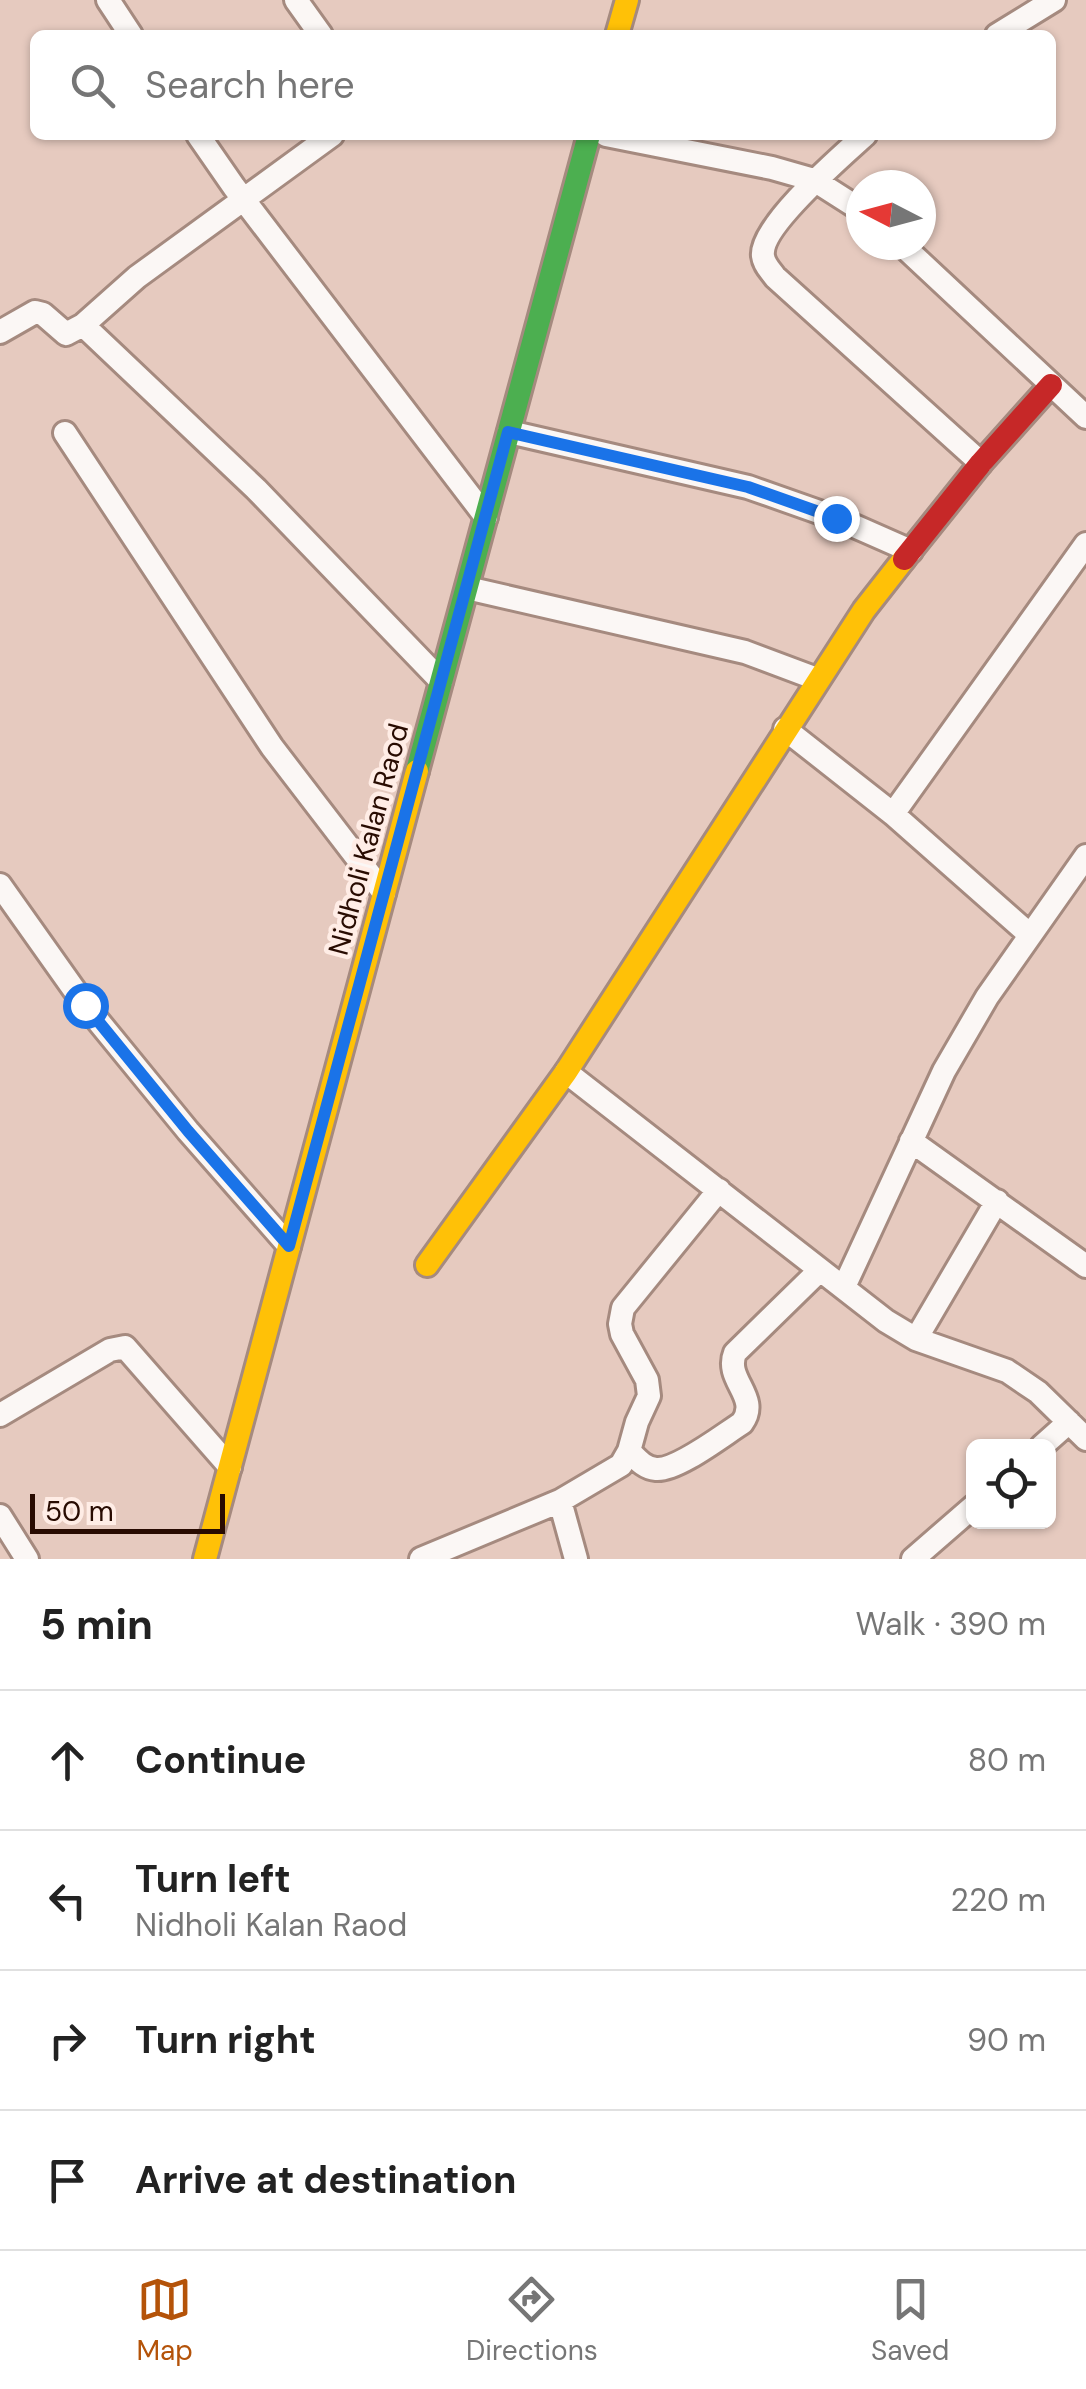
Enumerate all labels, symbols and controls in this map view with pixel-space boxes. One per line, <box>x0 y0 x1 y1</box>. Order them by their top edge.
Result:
search box <box>30 30 1056 140</box>
icon: search <box>65 58 120 113</box>
text: Search here <box>145 60 355 110</box>
north arrow <box>846 170 936 260</box>
route end <box>814 496 860 542</box>
street label: Nidholi Kalan Raod <box>320 719 417 959</box>
route start <box>63 983 109 1029</box>
map controls <box>966 1439 1056 1529</box>
button: locate <box>966 1439 1056 1529</box>
scale bar <box>30 1489 225 1534</box>
text: 50 m <box>45 1493 114 1530</box>
text: 5 min <box>40 1597 153 1652</box>
text: Walk · 390 m <box>856 1603 1046 1645</box>
icon: ahead <box>40 1733 95 1788</box>
text: Continue <box>135 1735 306 1785</box>
text: 80 m <box>968 1739 1046 1781</box>
text: Turn left <box>135 1854 291 1904</box>
icon: left <box>40 1873 95 1928</box>
text: 220 m <box>951 1879 1046 1921</box>
text: Nidholi Kalan Raod <box>135 1904 407 1946</box>
icon: right <box>40 2013 95 2068</box>
text: Turn right <box>135 2015 316 2065</box>
text: 90 m <box>967 2019 1046 2061</box>
icon: arrive <box>40 2153 95 2208</box>
text: Arrive at destination <box>135 2155 517 2205</box>
tab: Map <box>137 2272 193 2369</box>
tab: Directions <box>466 2272 598 2369</box>
tab: Saved <box>871 2272 949 2369</box>

